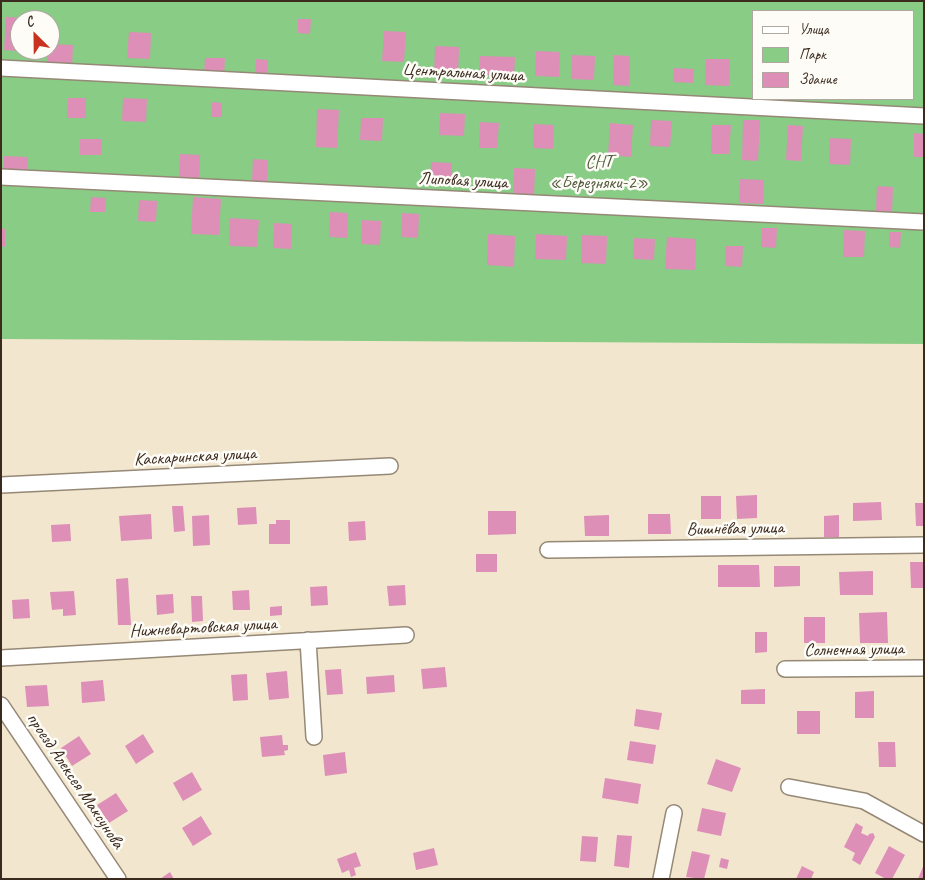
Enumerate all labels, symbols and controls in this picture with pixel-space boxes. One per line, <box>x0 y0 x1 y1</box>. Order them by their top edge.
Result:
north arrow <box>10 10 60 60</box>
legend <box>752 10 915 100</box>
text: С <box>23 12 36 31</box>
text: Улица <box>799 20 829 39</box>
text: Парк <box>799 45 826 64</box>
street label: Центральная улица <box>402 59 524 87</box>
text: Здание <box>799 70 837 89</box>
park label: СНТ «Березняки-2» <box>550 151 648 193</box>
street label: Липовая улица <box>418 168 508 194</box>
street label: Каскаринская улица <box>133 443 257 471</box>
street label: Вишнёвая улица <box>686 517 784 541</box>
street label: Нижневартовская улица <box>129 613 277 643</box>
street label: Солнечная улица <box>804 638 904 662</box>
street label: проезд Алексея Максунова <box>21 709 129 853</box>

